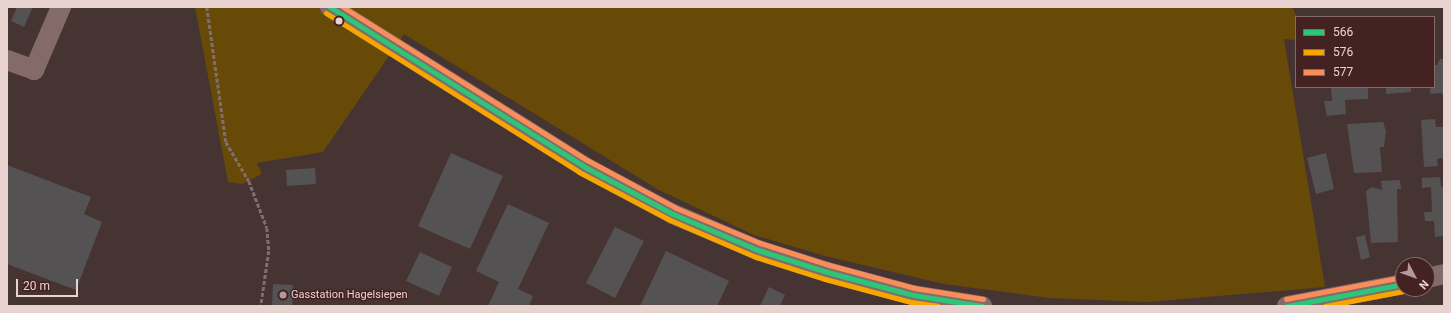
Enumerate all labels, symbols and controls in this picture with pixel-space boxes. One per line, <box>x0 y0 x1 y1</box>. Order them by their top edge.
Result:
unlabelled marker <box>334 16 344 26</box>
legend <box>1295 16 1435 88</box>
text: 566 <box>1333 25 1353 39</box>
text: 576 <box>1333 45 1353 59</box>
text: 577 <box>1333 65 1353 79</box>
north arrow <box>1395 257 1435 297</box>
scale bar <box>18 271 80 297</box>
text: N <box>1416 277 1431 292</box>
text: 20 m <box>23 279 50 293</box>
place label: Gasstation Hagelsiepen <box>291 288 408 302</box>
marker: Gasstation Hagelsiepen <box>278 290 288 300</box>

